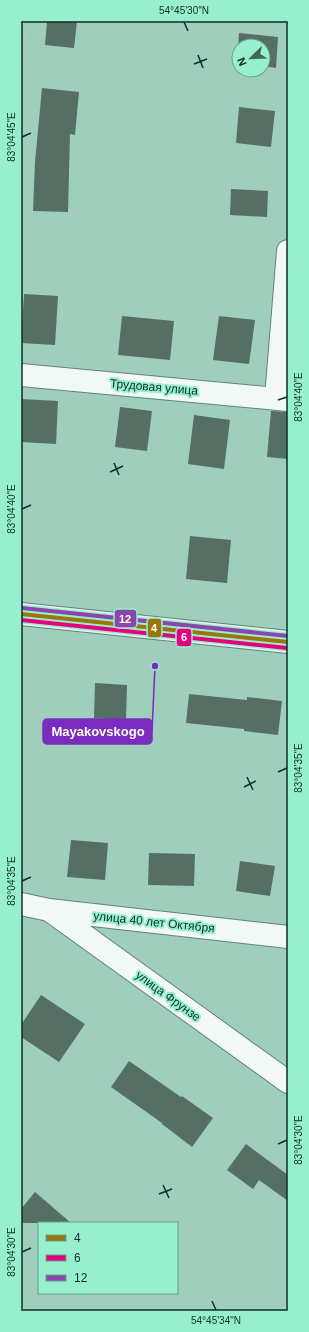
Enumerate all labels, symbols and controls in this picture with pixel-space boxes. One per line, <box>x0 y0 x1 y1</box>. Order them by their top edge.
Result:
text: 54°45'30"N <box>159 5 209 16</box>
north arrow <box>231 38 271 78</box>
text: N <box>235 56 249 68</box>
text: 83°04'45"E <box>6 112 17 162</box>
text: 83°04'40"E <box>293 372 304 422</box>
street label: Трудовая улица <box>109 376 199 398</box>
text: 83°04'40"E <box>6 484 17 534</box>
line badge: 12 <box>114 609 137 628</box>
text: 12 <box>119 613 131 625</box>
line badge: 4 <box>147 618 162 638</box>
text: 4 <box>151 622 158 634</box>
line badge: 6 <box>176 628 192 647</box>
text: 6 <box>181 631 187 643</box>
callout: Mayakovskogo <box>43 719 152 744</box>
text: Mayakovskogo <box>51 724 145 739</box>
text: 83°04'35"E <box>293 743 304 793</box>
text: 83°04'35"E <box>6 856 17 906</box>
street label: улица 40 лет Октября <box>93 909 215 935</box>
street label: улица Фрунзе <box>133 968 203 1024</box>
text: 83°04'30"E <box>293 1115 304 1165</box>
legend <box>38 1222 178 1294</box>
text: 83°04'30"E <box>6 1227 17 1277</box>
text: 4 <box>74 1231 81 1245</box>
text: 6 <box>74 1251 81 1265</box>
text: 12 <box>74 1271 88 1285</box>
text: 54°45'34"N <box>191 1315 241 1326</box>

